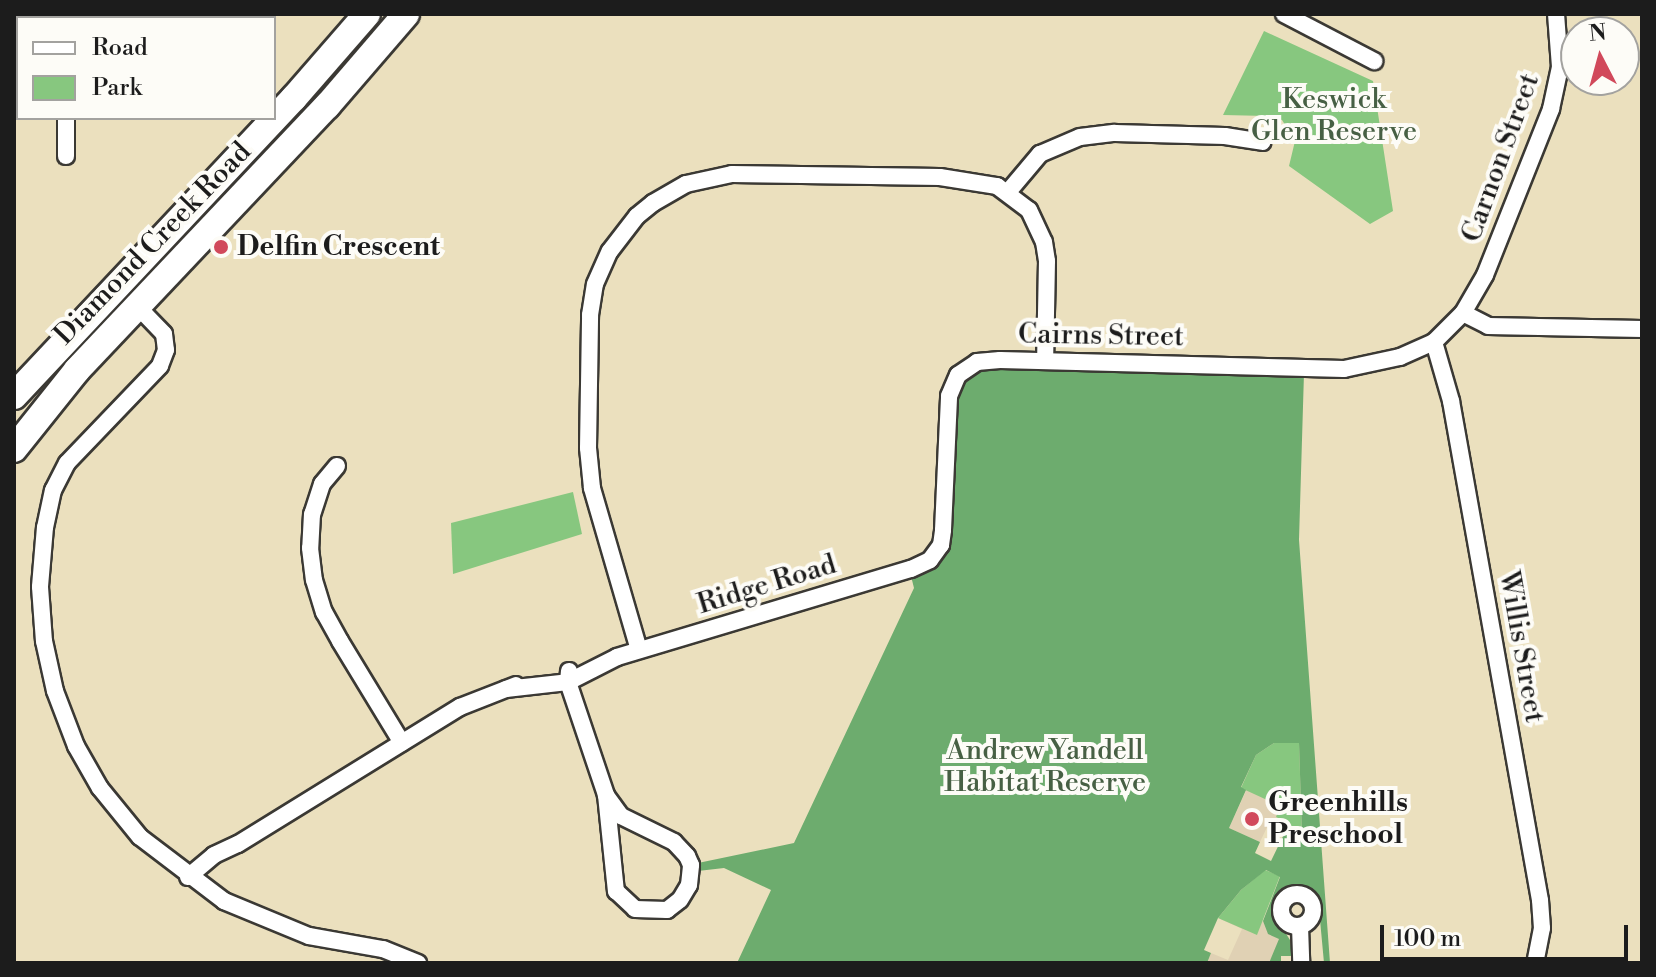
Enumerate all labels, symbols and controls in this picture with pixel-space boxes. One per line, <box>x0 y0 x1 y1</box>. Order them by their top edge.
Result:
legend <box>16 16 276 120</box>
north arrow <box>1560 16 1640 96</box>
text: N <box>1588 19 1608 48</box>
text: Road <box>92 33 148 63</box>
street label: Carnon Street <box>1455 69 1547 247</box>
text: Park <box>92 73 142 103</box>
park label: Keswick Glen Reserve <box>1251 83 1417 149</box>
street label: Diamond Creek Road <box>48 136 258 352</box>
place label: Delfin Crescent <box>237 230 440 264</box>
marker: Delfin Crescent <box>212 238 230 256</box>
street label: Cairns Street <box>1018 318 1184 354</box>
street label: Ridge Road <box>693 548 841 622</box>
street label: Willis Street <box>1491 568 1551 726</box>
park label: Andrew Yandell Habitat Reserve <box>944 734 1146 800</box>
place label: Greenhills Preschool <box>1268 786 1408 852</box>
marker: Greenhills Preschool <box>1243 810 1261 828</box>
scale bar <box>1384 909 1632 959</box>
text: 100 m <box>1394 924 1461 954</box>

